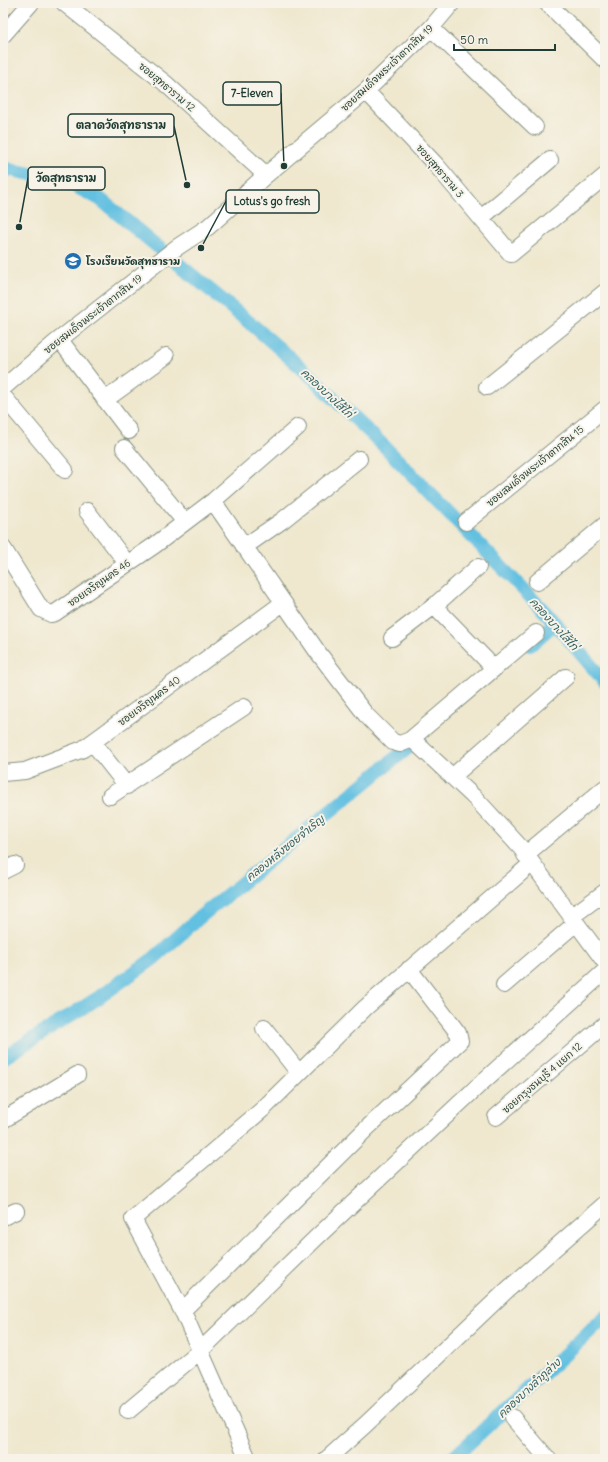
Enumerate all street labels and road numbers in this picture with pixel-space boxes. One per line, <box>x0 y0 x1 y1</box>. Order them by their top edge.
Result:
street label: ซอยสมเด็จพระเจ้าตากสิน 19 <box>337 21 436 114</box>
street label: ซอยสุทธาราม 12 <box>135 60 198 116</box>
street label: ซอยสุทธาราม 3 <box>412 142 467 202</box>
street label: ซอยสมเด็จพระเจ้าตากสิน 19 <box>40 270 145 357</box>
street label: ซอยสมเด็จพระเจ้าตากสิน 15 <box>483 422 587 509</box>
street label: ซอยเจริญนคร 46 <box>65 556 133 610</box>
street label: ซอยเจริญนคร 40 <box>115 673 183 729</box>
street label: ซอยกรุงธนบุรี 4 แยก 12 <box>499 1039 586 1118</box>

